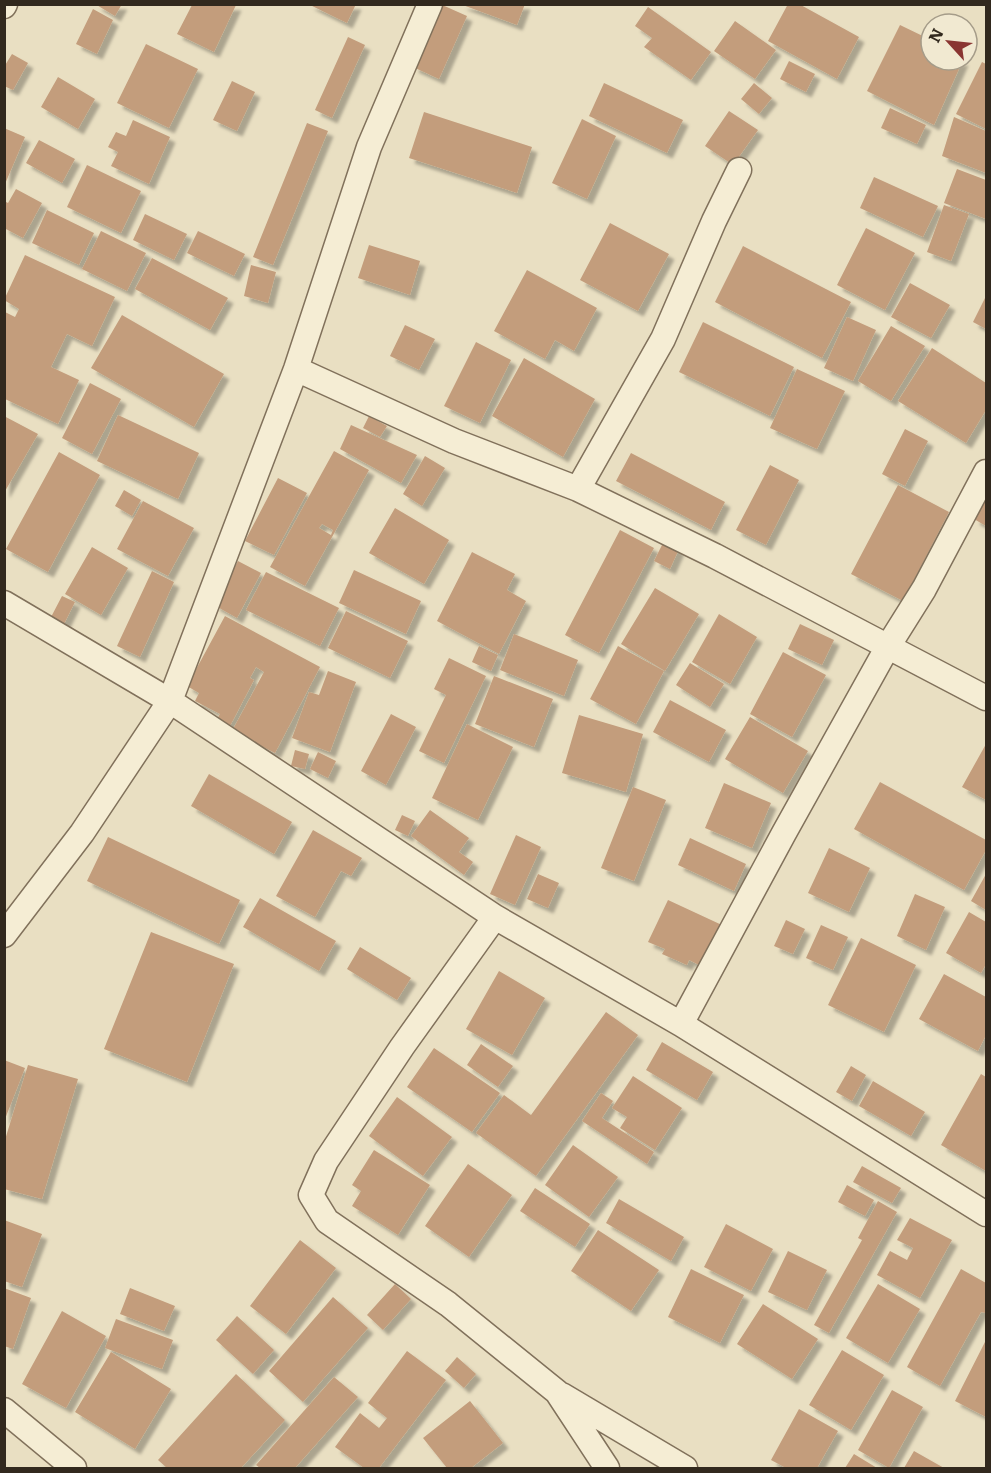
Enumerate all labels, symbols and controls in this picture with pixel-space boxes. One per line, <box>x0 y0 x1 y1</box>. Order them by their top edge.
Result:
north arrow <box>919 12 979 72</box>
text: N <box>921 23 948 46</box>

